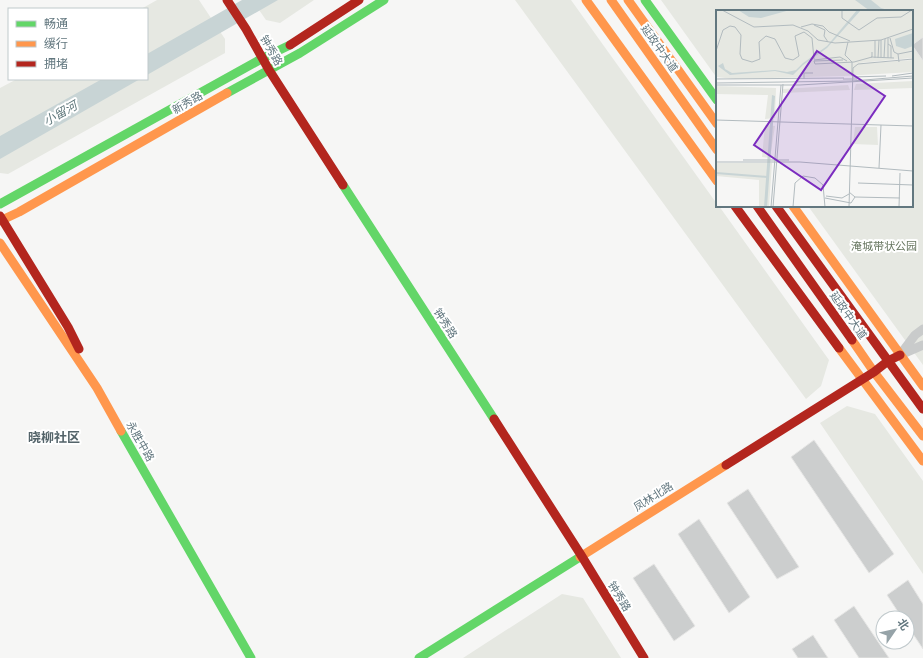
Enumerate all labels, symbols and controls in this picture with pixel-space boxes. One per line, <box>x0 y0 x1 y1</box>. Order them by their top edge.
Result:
legend <box>8 8 148 80</box>
inset map <box>716 10 913 207</box>
text: 畅通 <box>44 16 68 31</box>
street label: 延政中大道 <box>639 22 681 74</box>
street label: 钟秀路 <box>258 32 286 68</box>
text: 缓行 <box>44 36 68 51</box>
text: 拥堵 <box>44 56 68 71</box>
street label: 新秀路 <box>169 88 205 116</box>
water label: 小留河 <box>41 97 81 128</box>
park label: 淹城带状公园 <box>851 239 917 252</box>
street label: 延政中大道 <box>828 289 870 341</box>
street label: 钟秀路 <box>432 306 460 340</box>
street label: 永胜中路 <box>124 419 158 463</box>
district label: 晓柳社区 <box>28 429 80 445</box>
street label: 凤林北路 <box>631 479 675 513</box>
street label: 钟秀路 <box>606 579 634 613</box>
north arrow <box>875 610 915 650</box>
text: 北 <box>895 616 912 632</box>

